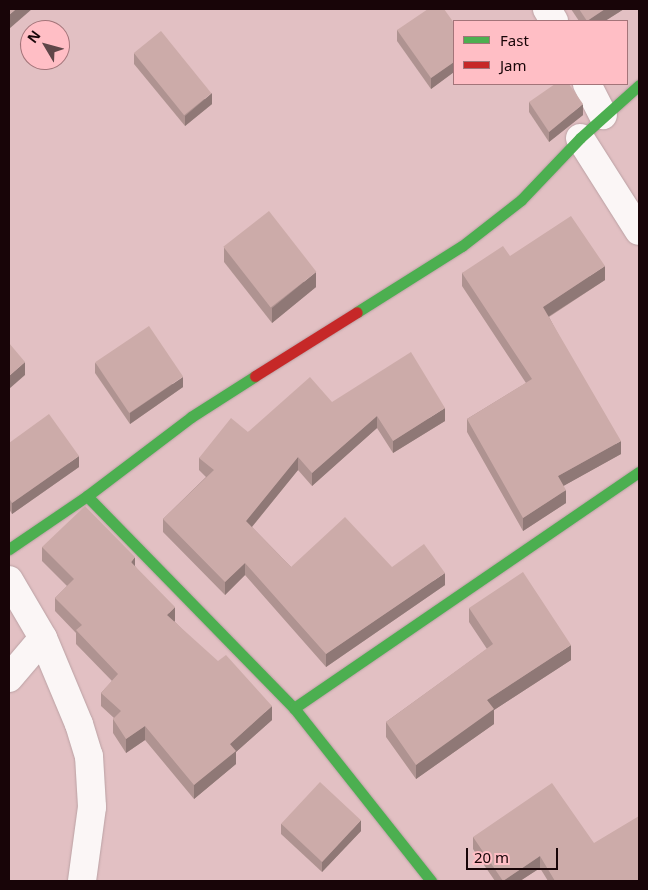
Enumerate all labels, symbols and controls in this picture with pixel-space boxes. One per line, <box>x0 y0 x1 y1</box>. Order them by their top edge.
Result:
north arrow <box>20 20 70 70</box>
legend <box>453 20 628 85</box>
text: N <box>22 26 44 47</box>
text: Fast <box>500 30 529 50</box>
text: Jam <box>500 55 527 75</box>
scale bar <box>468 838 560 870</box>
text: 20 m <box>474 847 509 867</box>

